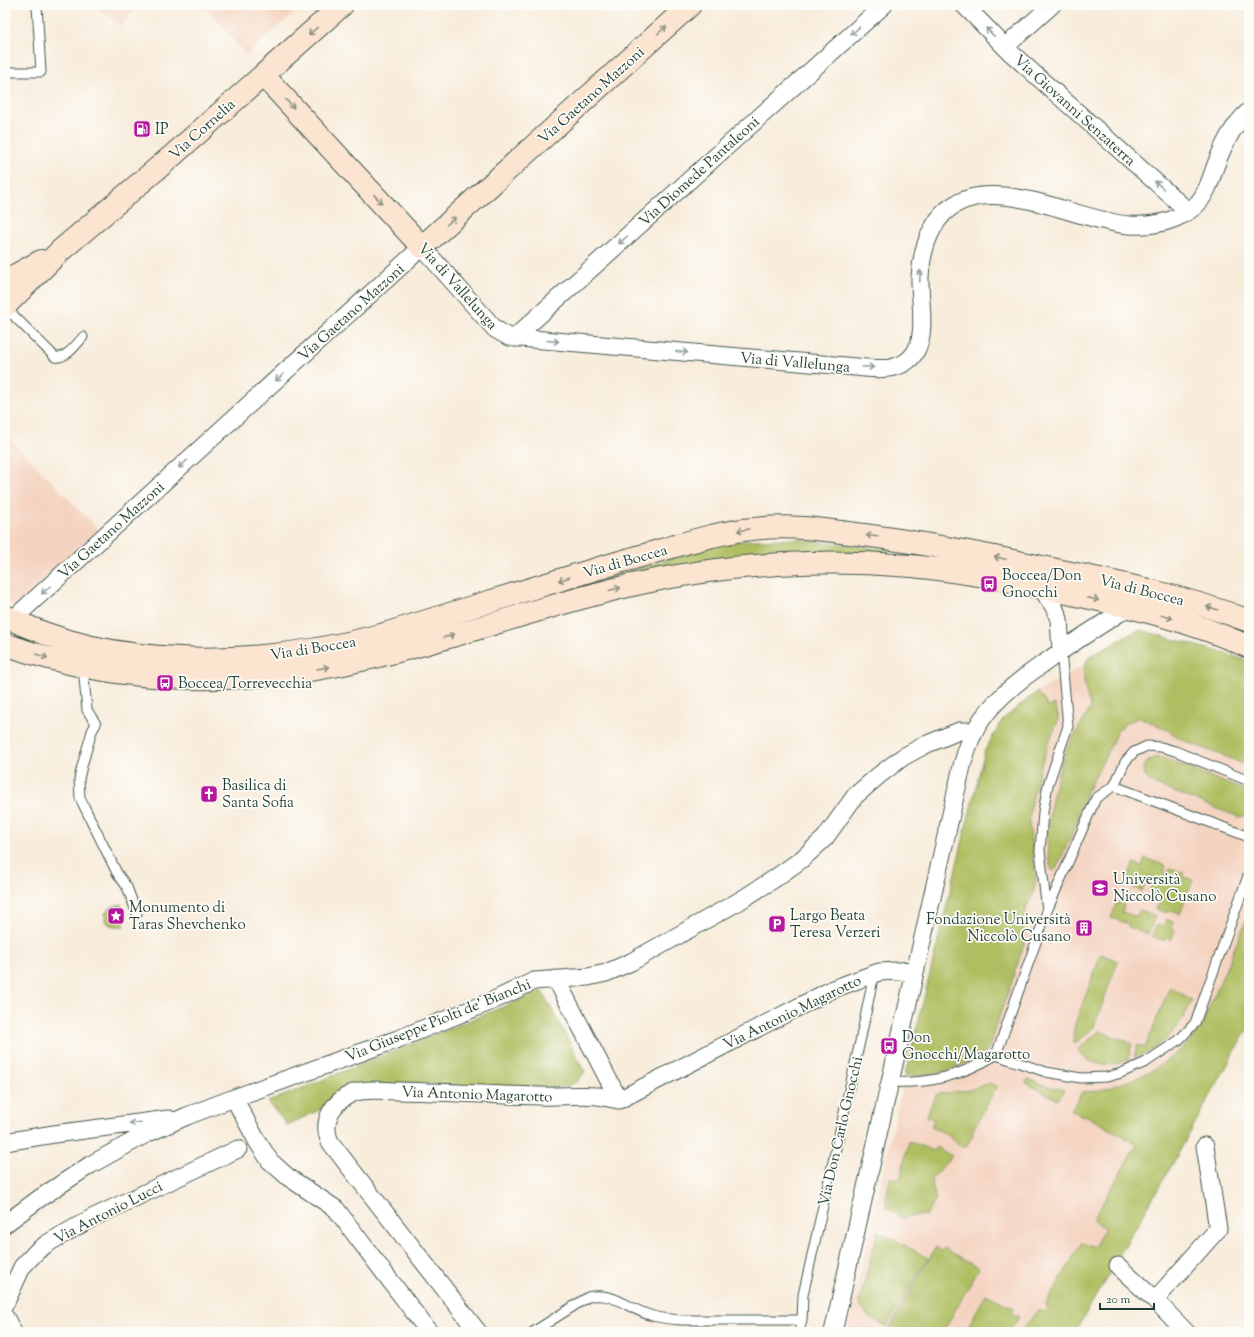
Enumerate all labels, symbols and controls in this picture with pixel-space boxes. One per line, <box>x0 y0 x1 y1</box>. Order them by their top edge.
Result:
one-way arrow <box>308 26 318 35</box>
one-way arrow <box>657 26 667 35</box>
one-way arrow <box>851 26 861 35</box>
one-way arrow <box>985 27 995 37</box>
street label: Via Gaetano Mazzoni <box>534 42 650 150</box>
street label: Via Giovanni Senzaterra <box>1009 51 1140 172</box>
street label: Via Cornelia <box>165 95 241 165</box>
one-way arrow <box>285 99 295 109</box>
street label: Via Diomede Pantaleoni <box>635 112 765 232</box>
fuel station icon: IP <box>132 119 152 139</box>
place label: IP <box>155 120 169 141</box>
one-way arrow <box>1154 181 1164 190</box>
one-way arrow <box>373 194 383 204</box>
one-way arrow <box>446 216 456 225</box>
one-way arrow <box>618 235 629 244</box>
street label: Via di Vallelunga <box>412 239 502 335</box>
street label: Via Gaetano Mazzoni <box>294 259 410 367</box>
one-way arrow <box>917 270 924 283</box>
one-way arrow <box>546 338 559 345</box>
street label: Via di Vallelunga <box>739 348 851 379</box>
one-way arrow <box>676 349 689 356</box>
one-way arrow <box>861 364 874 371</box>
one-way arrow <box>275 372 285 381</box>
one-way arrow <box>178 460 189 469</box>
street label: Via Gaetano Mazzoni <box>54 477 170 585</box>
one-way arrow <box>737 526 750 534</box>
one-way arrow <box>866 532 879 540</box>
street label: Via di Boccea <box>581 540 670 584</box>
one-way arrow <box>994 554 1007 562</box>
place label: Boccea/Don Gnocchi <box>1002 566 1082 604</box>
street label: Via di Boccea <box>1097 571 1186 612</box>
bus stop icon: Boccea/Don Gnocchi <box>979 574 999 594</box>
one-way arrow <box>558 576 571 583</box>
one-way arrow <box>41 585 51 594</box>
one-way arrow <box>608 585 621 592</box>
one-way arrow <box>1086 596 1099 603</box>
one-way arrow <box>1206 604 1219 611</box>
one-way arrow <box>1160 614 1173 621</box>
street label: Via di Boccea <box>269 632 358 667</box>
one-way arrow <box>442 632 455 639</box>
one-way arrow <box>35 653 48 660</box>
one-way arrow <box>316 664 329 672</box>
bus stop icon: Boccea/Torrevecchia <box>155 673 175 693</box>
place label: Boccea/Torrevecchia <box>178 674 312 695</box>
place label: Basilica di Santa Sofia <box>222 776 294 814</box>
church icon: Basilica di Santa Sofia <box>199 784 219 804</box>
place label: Università Niccolò Cusano <box>1113 870 1216 908</box>
school or university icon: Università Niccolò Cusano <box>1090 878 1110 898</box>
place label: Monumento di Taras Shevchenko <box>129 898 246 936</box>
place icon: Monumento di Taras Shevchenko <box>106 906 126 926</box>
place label: Largo Beata Teresa Verzeri <box>790 906 881 944</box>
place label: Fondazione Università Niccolò Cusano <box>926 910 1071 948</box>
parking icon: Largo Beata Teresa Verzeri <box>767 914 787 934</box>
building icon: Fondazione Università Niccolò Cusano <box>1074 918 1094 938</box>
street label: Via Antonio Magarotto <box>720 971 865 1056</box>
street label: Via Giuseppe Piolti de' Bianchi <box>343 974 535 1068</box>
place label: Don Gnocchi/Magarotto <box>902 1028 1030 1066</box>
bus stop icon: Don Gnocchi/Magarotto <box>879 1036 899 1056</box>
street label: Via Don Carlo Gnocchi <box>814 1054 869 1208</box>
street label: Via Antonio Magarotto <box>401 1082 553 1109</box>
one-way arrow <box>129 1119 142 1127</box>
street label: Via Antonio Lucci <box>51 1177 167 1250</box>
scale bar <box>1100 1285 1154 1311</box>
text: 20 m <box>1106 1291 1131 1309</box>

